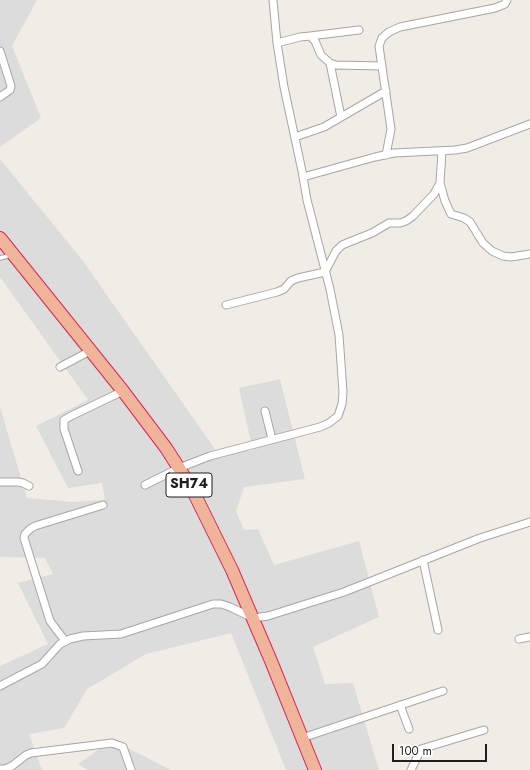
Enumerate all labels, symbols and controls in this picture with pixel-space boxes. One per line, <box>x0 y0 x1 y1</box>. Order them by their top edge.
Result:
road number: SH74 <box>166 473 212 497</box>
scale bar <box>394 736 489 762</box>
text: 100 m <box>399 742 432 760</box>

